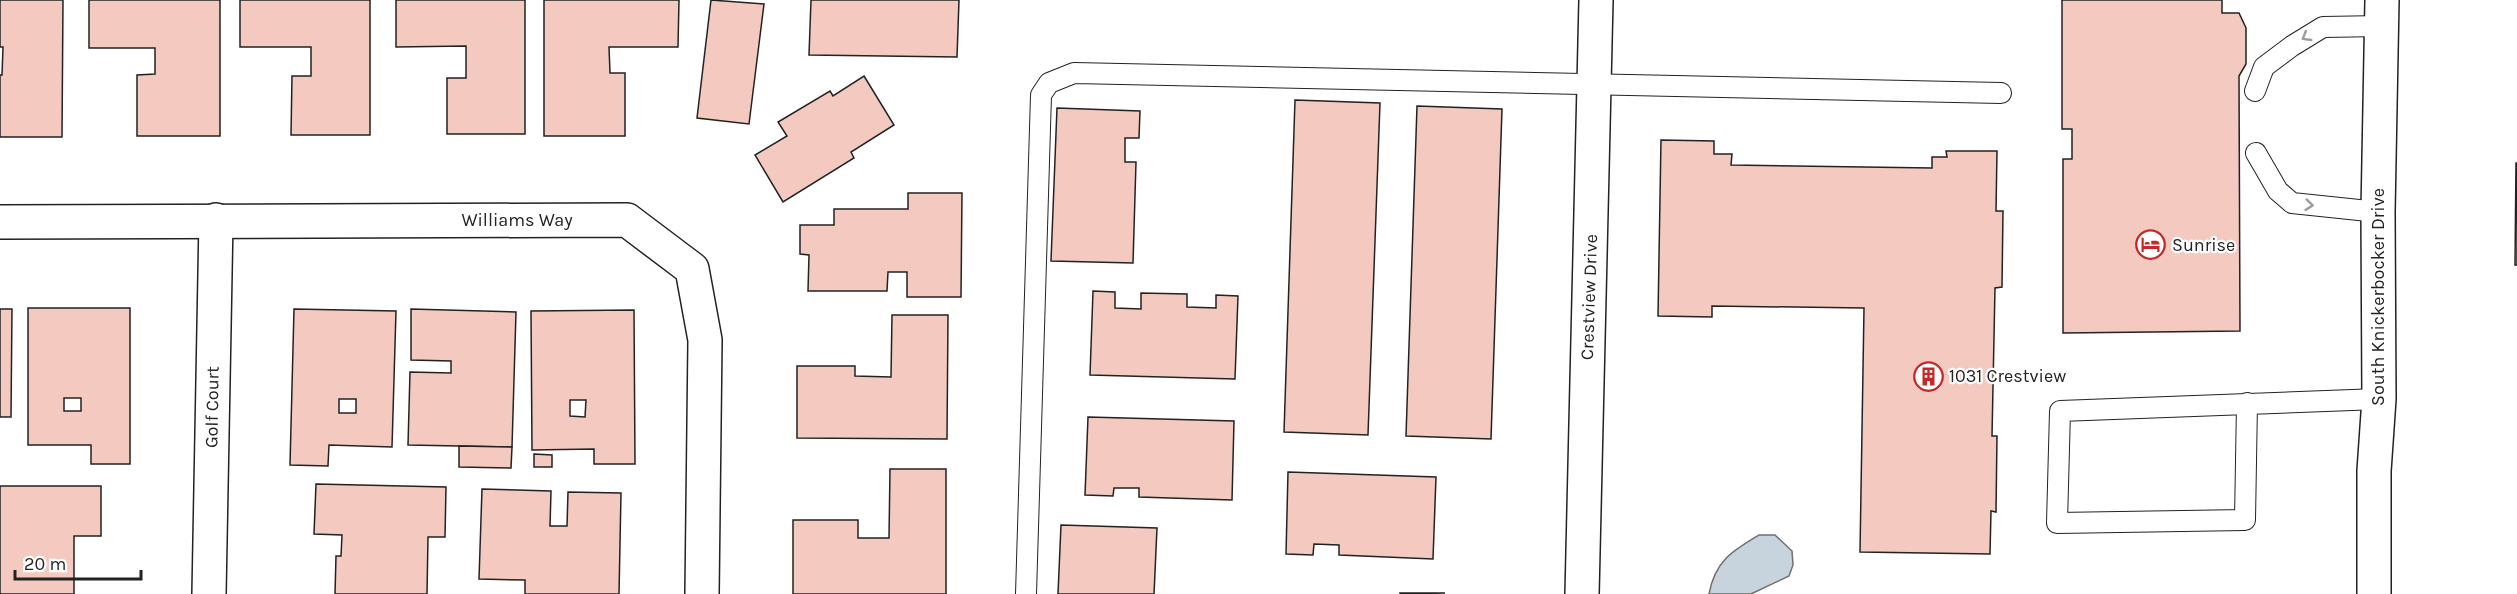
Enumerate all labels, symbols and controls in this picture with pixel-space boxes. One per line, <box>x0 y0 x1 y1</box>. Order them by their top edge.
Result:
one-way arrow <box>2302 30 2312 42</box>
street label: South Knickerbocker Drive <box>2367 188 2389 406</box>
one-way arrow <box>2305 198 2314 211</box>
street label: Williams Way <box>461 209 573 231</box>
hotel icon: Sunrise <box>2135 229 2167 261</box>
street label: Crestview Drive <box>1576 234 1602 360</box>
place label: Sunrise <box>2172 234 2235 256</box>
building icon: 1031 Crestview <box>1912 360 1944 392</box>
place label: 1031 Crestview <box>1949 365 2066 387</box>
street label: Golf Court <box>200 366 224 448</box>
scale bar <box>15 543 141 581</box>
text: 20 m <box>24 553 66 575</box>

